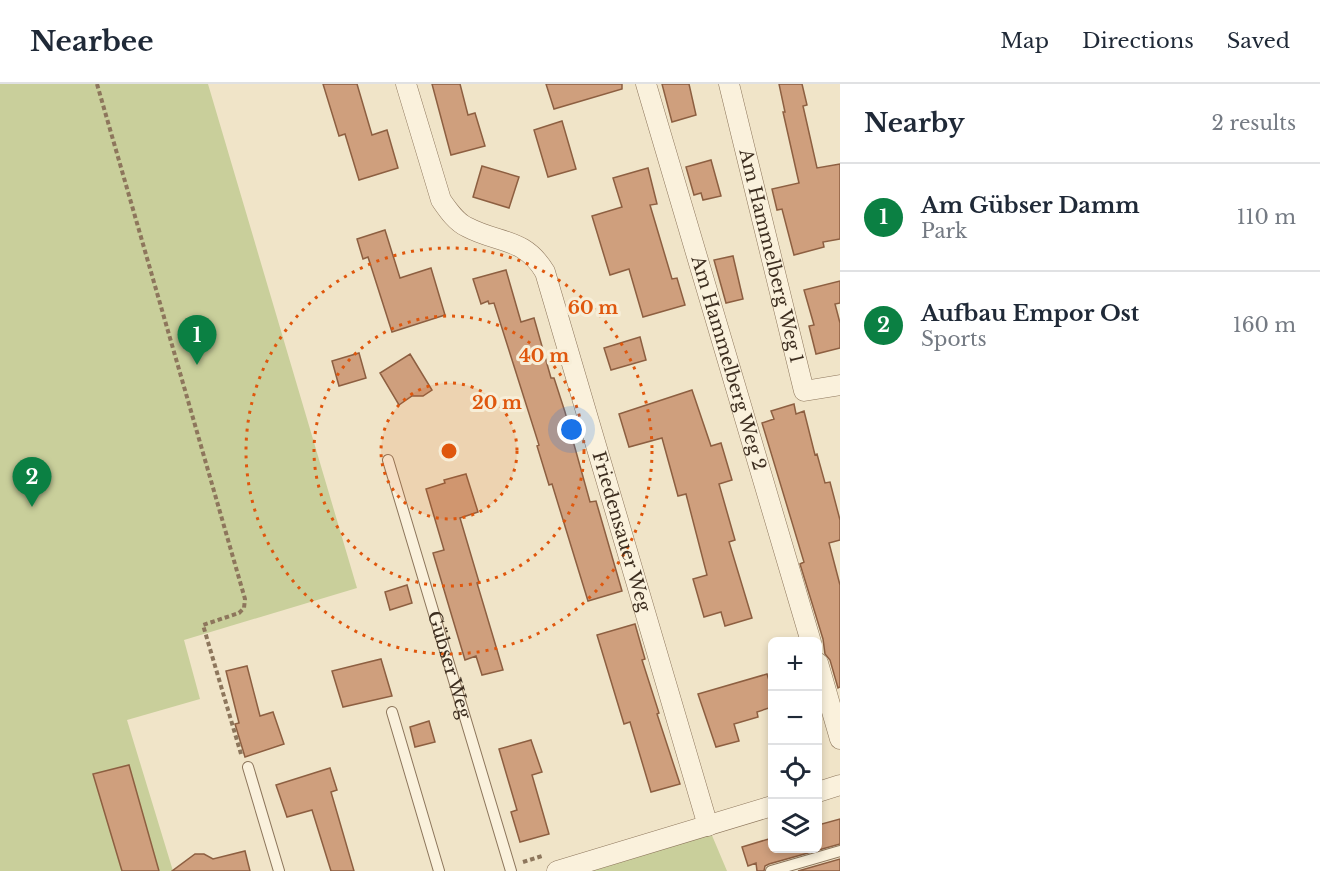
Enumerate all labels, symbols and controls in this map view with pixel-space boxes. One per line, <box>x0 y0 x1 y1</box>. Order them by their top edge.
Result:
text: Nearbee <box>30 24 154 59</box>
text: Map <box>1000 28 1049 54</box>
text: Directions <box>1082 28 1194 54</box>
text: Saved <box>1227 28 1290 54</box>
text: Nearby <box>864 107 965 139</box>
text: 2 results <box>1212 111 1296 135</box>
street label: Am Hammelberg Weg 1 <box>734 146 808 365</box>
text: Am Gübser Damm <box>921 192 1140 219</box>
text: 1 <box>879 205 888 229</box>
text: 110 m <box>1237 205 1296 229</box>
text: Park <box>921 219 967 243</box>
street label: Am Hammelberg Weg 2 <box>686 252 771 473</box>
text: 60 m <box>568 297 618 319</box>
text: Aufbau Empor Ost <box>921 300 1139 327</box>
text: 2 <box>877 313 890 337</box>
text: 160 m <box>1233 313 1296 337</box>
pin: 1 <box>178 316 216 365</box>
text: Sports <box>921 327 987 351</box>
text: 40 m <box>519 345 569 367</box>
text: 20 m <box>472 392 522 414</box>
your location <box>557 415 586 444</box>
centre of rings <box>439 441 459 461</box>
street label: Friedensauer Weg <box>587 449 655 614</box>
pin: 2 <box>12 458 51 507</box>
street label: Gübser Weg <box>423 608 476 722</box>
map controls <box>768 637 822 853</box>
button: + <box>768 637 822 691</box>
button: − <box>768 691 822 745</box>
button: locate <box>768 745 822 799</box>
button: layers <box>768 799 822 853</box>

